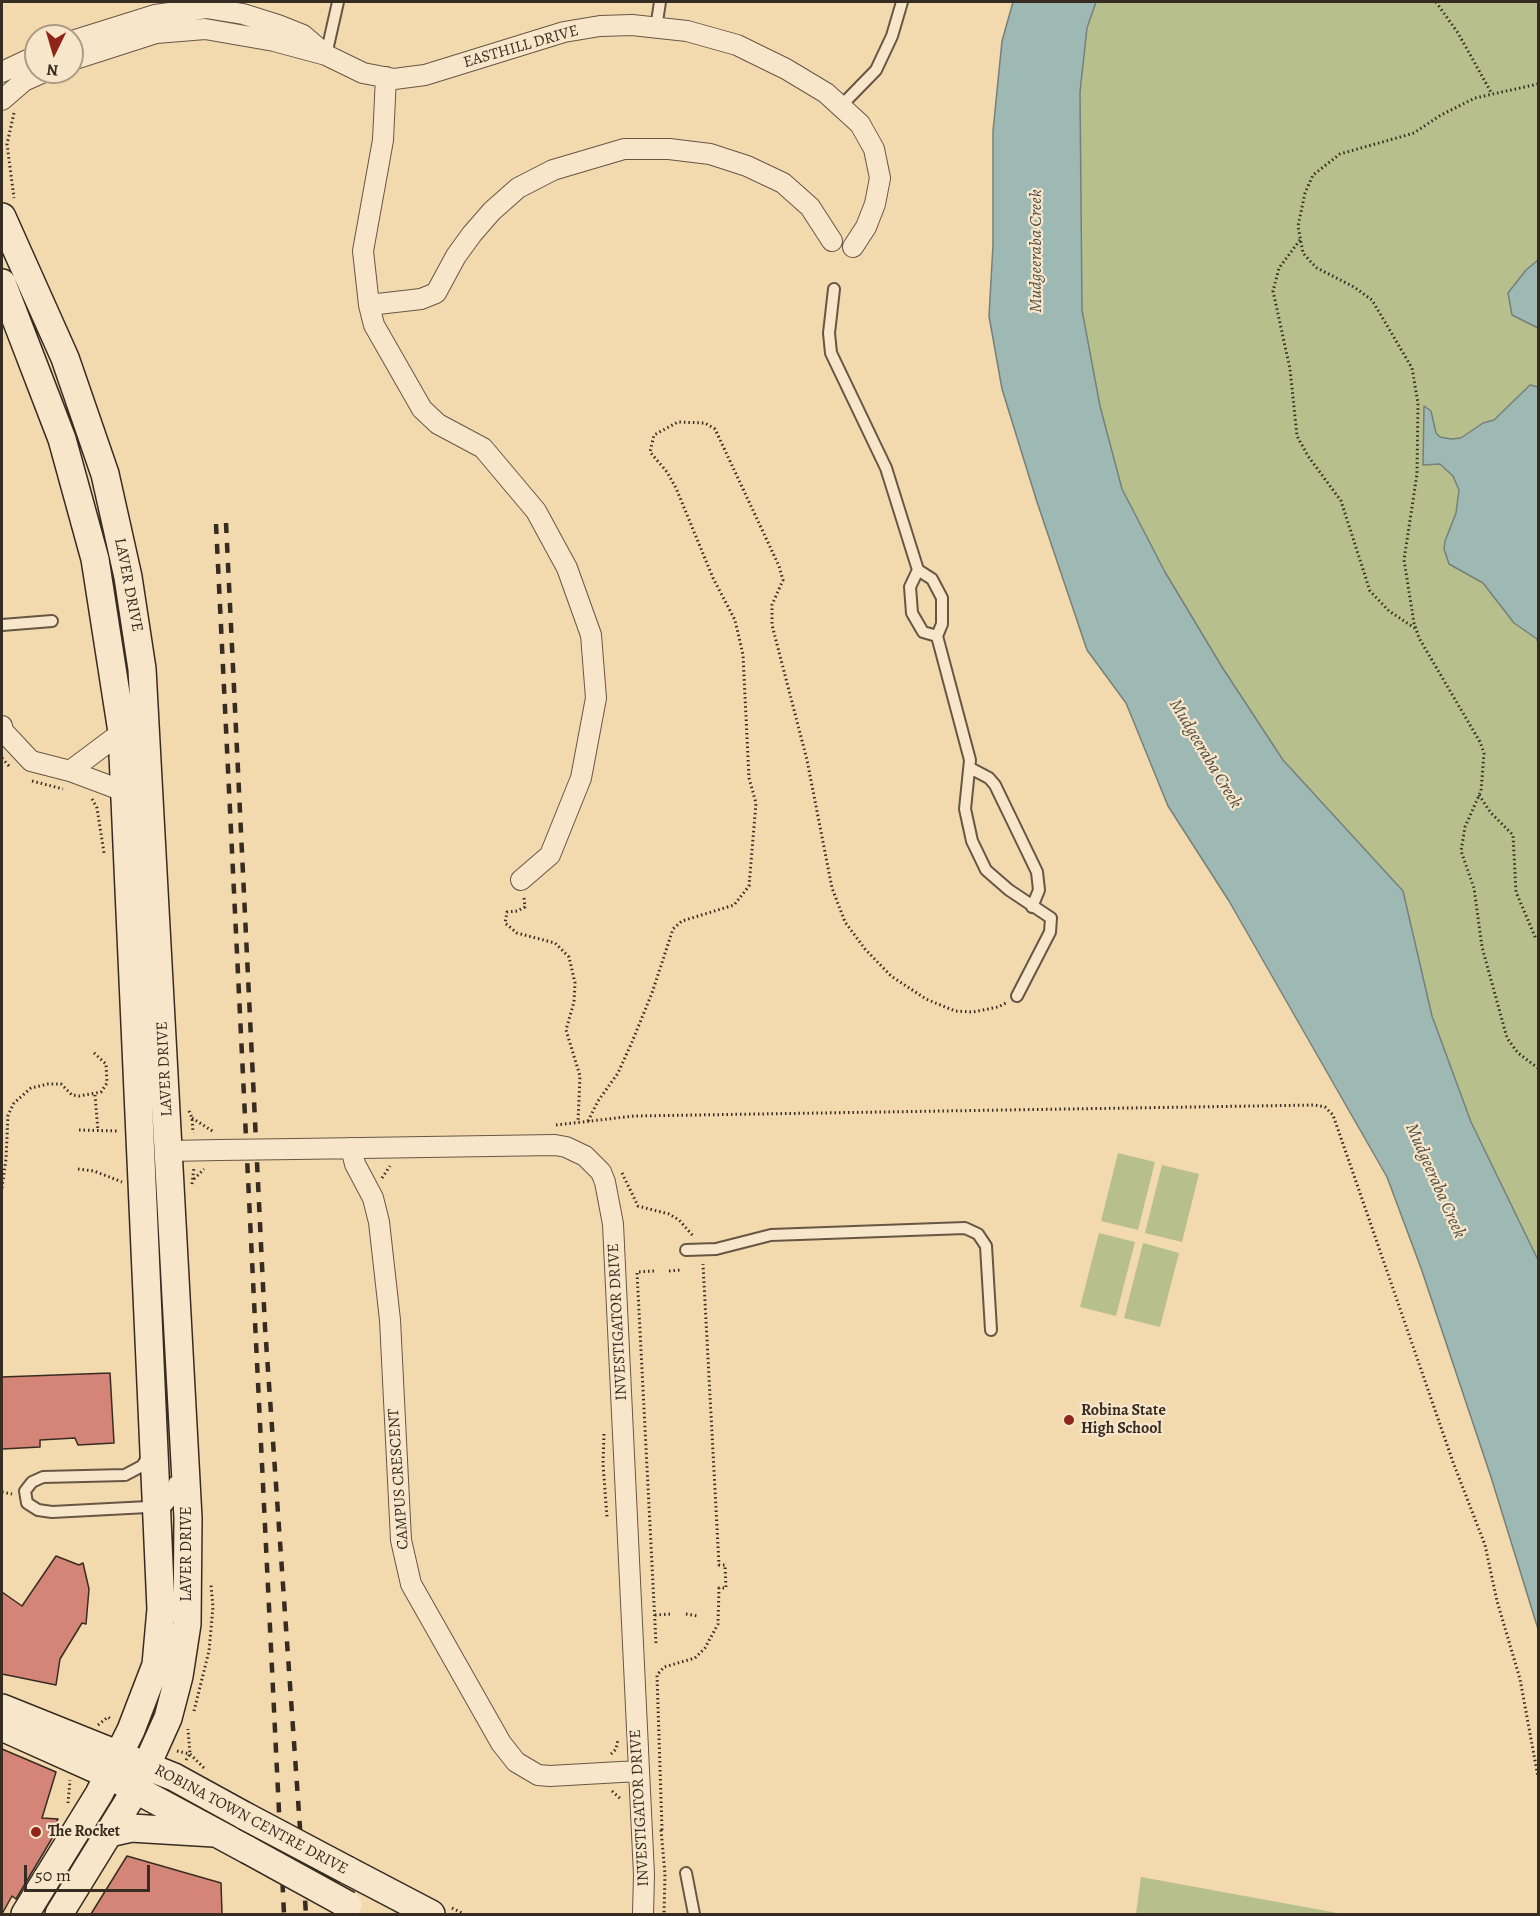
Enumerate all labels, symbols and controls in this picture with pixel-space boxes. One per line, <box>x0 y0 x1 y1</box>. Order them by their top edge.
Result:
street label: EASTHILL DRIVE <box>461 21 581 73</box>
north arrow <box>24 24 84 84</box>
text: N <box>46 58 59 81</box>
water label: Mudgeeraba Creek <box>1026 189 1048 313</box>
street label: LAVER DRIVE <box>109 536 147 634</box>
water label: Mudgeeraba Creek <box>1164 695 1246 813</box>
street label: LAVER DRIVE <box>153 1021 177 1117</box>
water label: Mudgeeraba Creek <box>1400 1120 1470 1242</box>
street label: INVESTIGATOR DRIVE <box>604 1243 632 1401</box>
place label: Robina State High School <box>1081 1401 1166 1439</box>
street label: CAMPUS CRESCENT <box>384 1408 414 1550</box>
marker: Robina State High School <box>1062 1413 1076 1427</box>
street label: LAVER DRIVE <box>177 1506 197 1602</box>
street label: INVESTIGATOR DRIVE <box>626 1729 654 1887</box>
street label: ROBINA TOWN CENTRE DRIVE <box>151 1761 351 1879</box>
place label: The Rocket <box>48 1822 120 1842</box>
marker: The Rocket <box>29 1825 43 1839</box>
scale bar <box>27 1853 153 1891</box>
text: 50 m <box>35 1863 71 1887</box>

